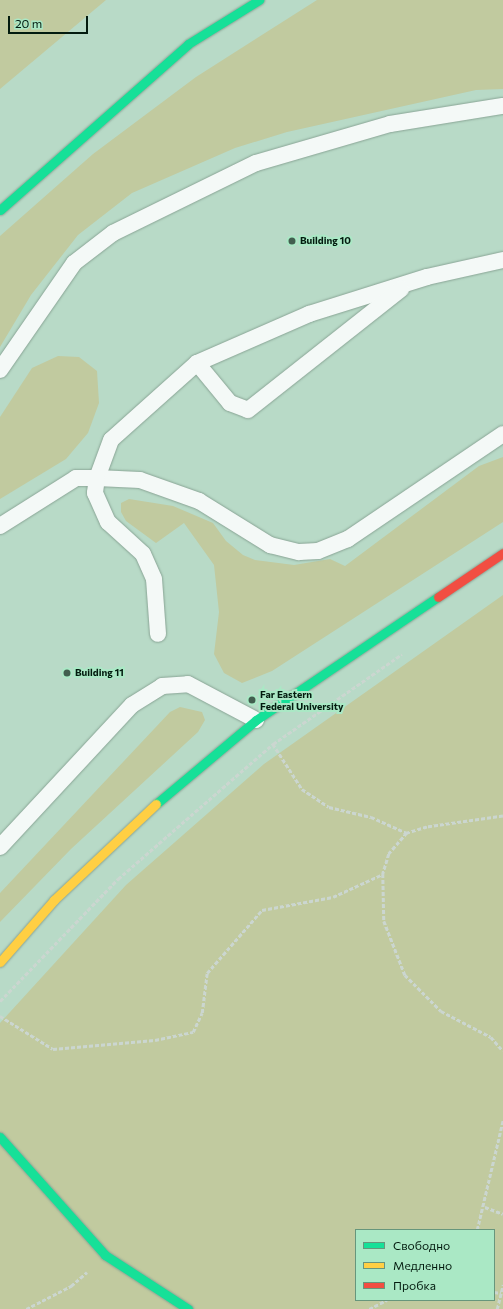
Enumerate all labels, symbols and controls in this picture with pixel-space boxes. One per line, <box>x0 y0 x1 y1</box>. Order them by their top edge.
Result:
scale bar <box>10 8 90 34</box>
text: 20 m <box>15 16 42 30</box>
place label: Building 10 <box>300 235 351 247</box>
marker: Building 10 <box>287 236 297 246</box>
place label: Building 11 <box>75 667 124 679</box>
marker: Building 11 <box>62 668 72 678</box>
place label: Far Eastern Federal University <box>260 688 343 712</box>
marker: Far Eastern Federal University <box>247 695 257 705</box>
legend <box>355 1229 495 1301</box>
text: Свободно <box>393 1238 450 1252</box>
text: Медленно <box>393 1258 452 1272</box>
text: Пробка <box>393 1278 436 1292</box>

